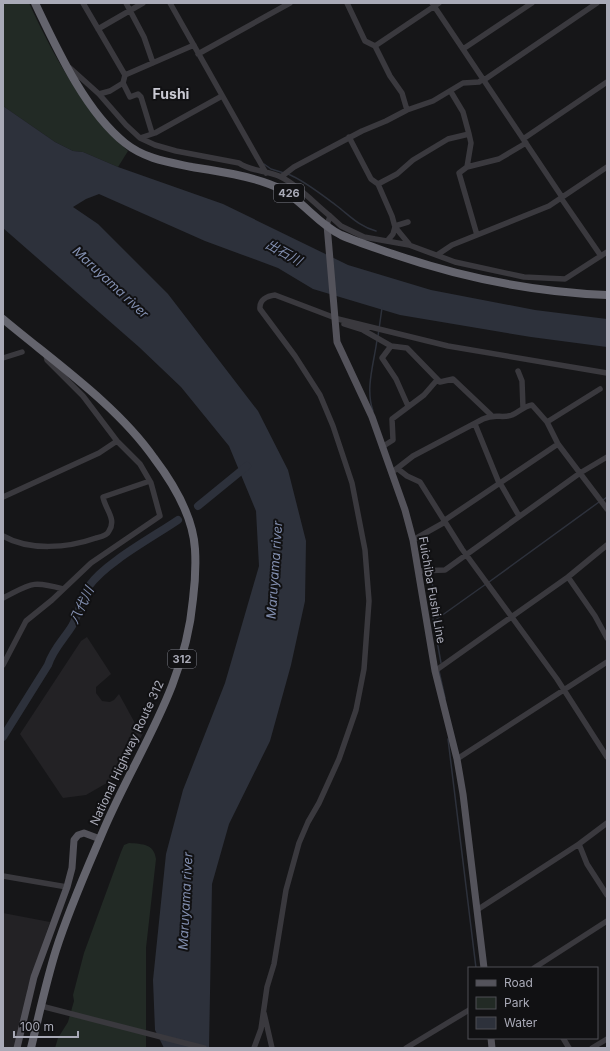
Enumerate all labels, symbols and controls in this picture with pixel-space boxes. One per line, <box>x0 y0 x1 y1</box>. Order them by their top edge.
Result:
district label: Fushi <box>153 85 190 102</box>
road number: 426 <box>274 184 304 202</box>
water label: 出石川 <box>263 236 307 269</box>
water label: Maruyama river <box>70 243 153 322</box>
water label: Maruyama river <box>263 519 285 619</box>
street label: Fuichiba Fushi Line <box>416 535 449 645</box>
water label: 八代川 <box>65 582 98 626</box>
road number: 312 <box>168 650 196 668</box>
street label: National Highway Route 312 <box>86 678 167 828</box>
water label: Maruyama river <box>174 851 196 950</box>
legend <box>468 967 598 1039</box>
text: Road <box>504 975 533 990</box>
text: Park <box>504 995 530 1010</box>
scale bar <box>14 1013 78 1039</box>
text: Water <box>504 1015 538 1030</box>
text: 100 m <box>20 1019 54 1034</box>

